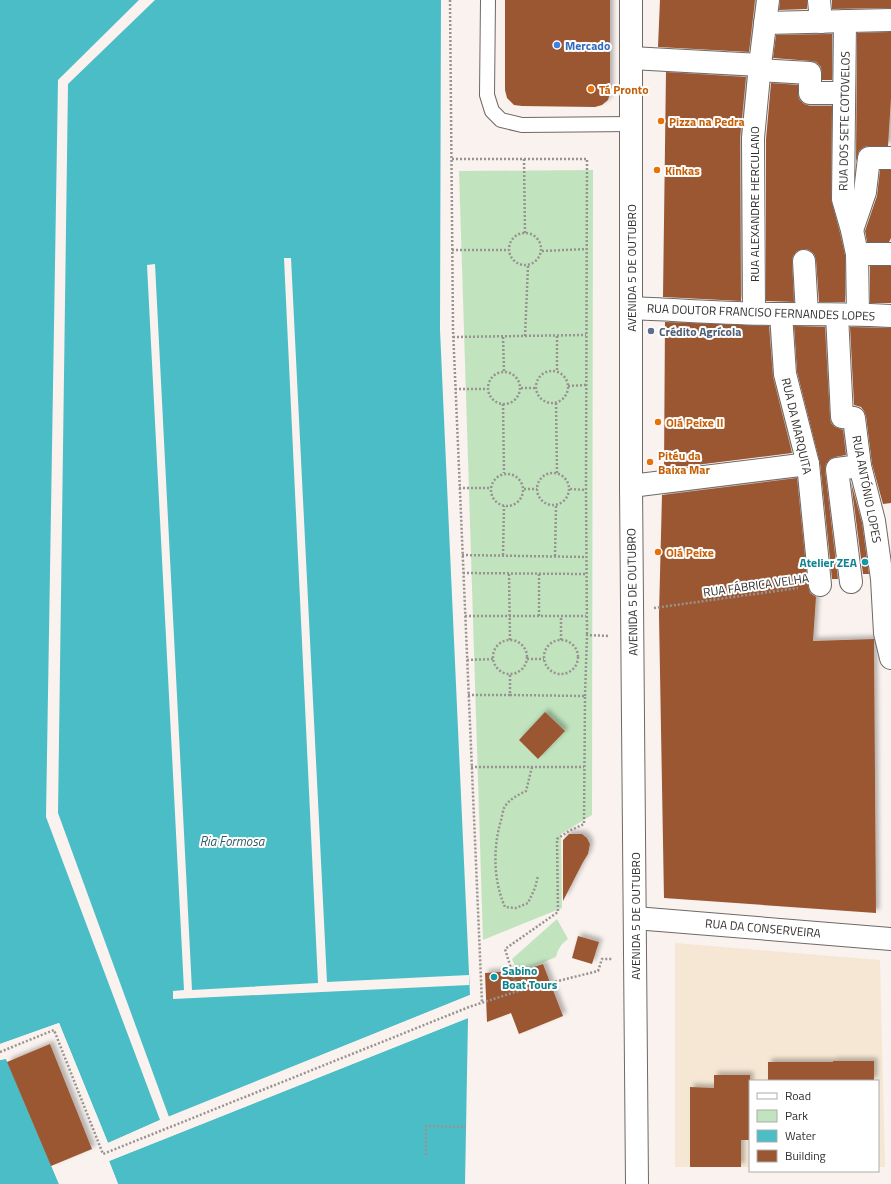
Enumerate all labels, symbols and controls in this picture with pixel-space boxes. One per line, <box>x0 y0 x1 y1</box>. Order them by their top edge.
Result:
place label: Mercado <box>565 36 610 55</box>
marker: Mercado <box>552 40 562 50</box>
street label: RUA DOS SETE COTOVELOS <box>833 51 855 191</box>
place label: Tá Pronto <box>599 80 649 99</box>
marker: Tá Pronto <box>586 84 596 94</box>
place label: Pizza na Pedra <box>669 112 745 131</box>
marker: Pizza na Pedra <box>656 116 666 126</box>
street label: RUA ALEXANDRE HERCULANO <box>745 126 764 282</box>
place label: Kinkas <box>665 161 700 180</box>
marker: Kinkas <box>652 165 662 175</box>
street label: AVENIDA 5 DE OUTUBRO <box>622 204 641 332</box>
street label: RUA DOUTOR FRANCISO FERNANDES LOPES <box>646 299 876 325</box>
place label: Crédito Agrícola <box>659 322 741 341</box>
marker: Crédito Agrícola <box>646 326 656 336</box>
street label: RUA DA MARQUITA <box>777 376 817 476</box>
place label: Olá Peixe II <box>666 413 723 432</box>
marker: Olá Peixe II <box>653 417 663 427</box>
street label: RUA ANTÓNIO LOPES <box>847 434 887 544</box>
place label: Pitéu da Baixa Mar <box>658 446 710 479</box>
marker: Pitéu da Baixa Mar <box>645 457 655 467</box>
street label: AVENIDA 5 DE OUTUBRO <box>621 528 643 656</box>
place label: Olá Peixe <box>666 543 714 562</box>
marker: Olá Peixe <box>653 547 663 557</box>
place label: Atelier ZEA <box>800 553 858 572</box>
marker: Atelier ZEA <box>860 557 870 567</box>
street label: RUA FÁBRICA VELHA <box>702 568 810 602</box>
water label: Ria Formosa <box>200 831 266 851</box>
street label: AVENIDA 5 DE OUTUBRO <box>626 852 645 980</box>
street label: RUA DA CONSERVEIRA <box>704 913 822 943</box>
place label: Sabino Boat Tours <box>502 961 558 994</box>
marker: Sabino Boat Tours <box>489 972 499 982</box>
legend <box>749 1080 879 1172</box>
text: Road <box>785 1086 811 1105</box>
text: Park <box>785 1106 808 1125</box>
text: Water <box>785 1126 816 1145</box>
text: Building <box>785 1146 826 1165</box>

